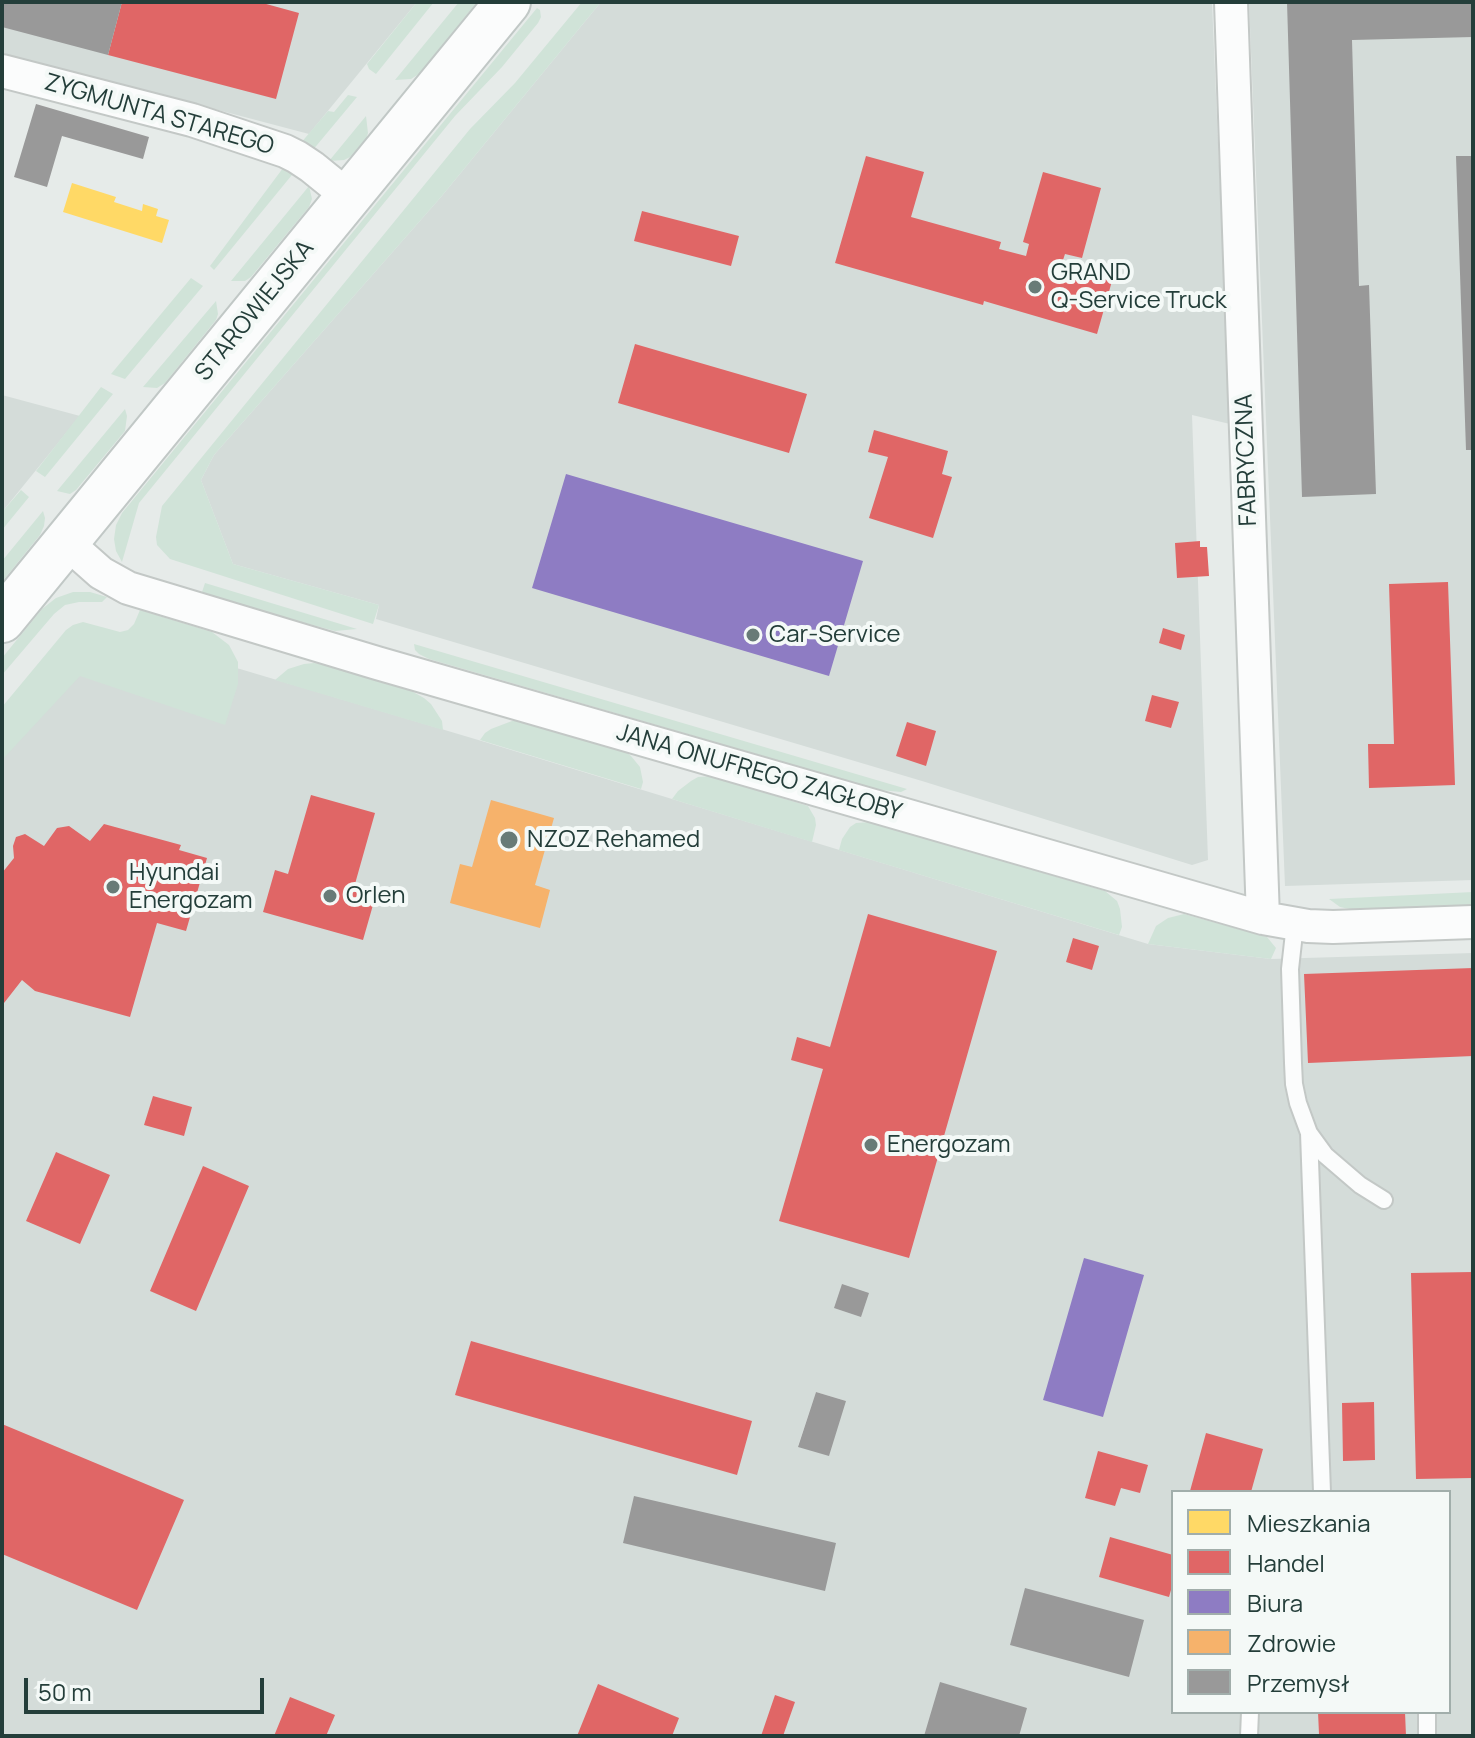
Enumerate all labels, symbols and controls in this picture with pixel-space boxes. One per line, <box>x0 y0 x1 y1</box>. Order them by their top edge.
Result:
street label: ZYGMUNTA STAREGO <box>41 68 277 162</box>
street label: STAROWIEJSKA <box>189 235 321 387</box>
place label: GRAND Q-Service Truck <box>1051 259 1227 315</box>
marker: GRAND Q-Service Truck <box>1026 278 1044 296</box>
street label: FABRYCZNA <box>1230 393 1264 527</box>
place label: Car-Service <box>769 621 900 649</box>
marker: Car-Service <box>744 626 762 644</box>
street label: JANA ONUFREGO ZAGŁOBY <box>613 718 905 828</box>
place label: NZOZ Rehamed <box>527 826 700 854</box>
marker: NZOZ Rehamed <box>498 829 520 851</box>
place label: Hyundai Energozam <box>129 859 253 915</box>
marker: Hyundai Energozam <box>104 878 122 896</box>
place label: Orlen <box>346 882 406 910</box>
marker: Orlen <box>321 887 339 905</box>
place label: Energozam <box>887 1131 1011 1159</box>
marker: Energozam <box>862 1136 880 1154</box>
legend <box>1171 1490 1451 1714</box>
text: Mieszkania <box>1247 1506 1371 1539</box>
text: Handel <box>1247 1546 1325 1579</box>
text: Biura <box>1247 1586 1303 1619</box>
text: Zdrowie <box>1247 1626 1336 1659</box>
scale bar <box>28 1662 268 1712</box>
text: Przemysł <box>1247 1666 1350 1699</box>
text: 50 m <box>38 1675 92 1708</box>

